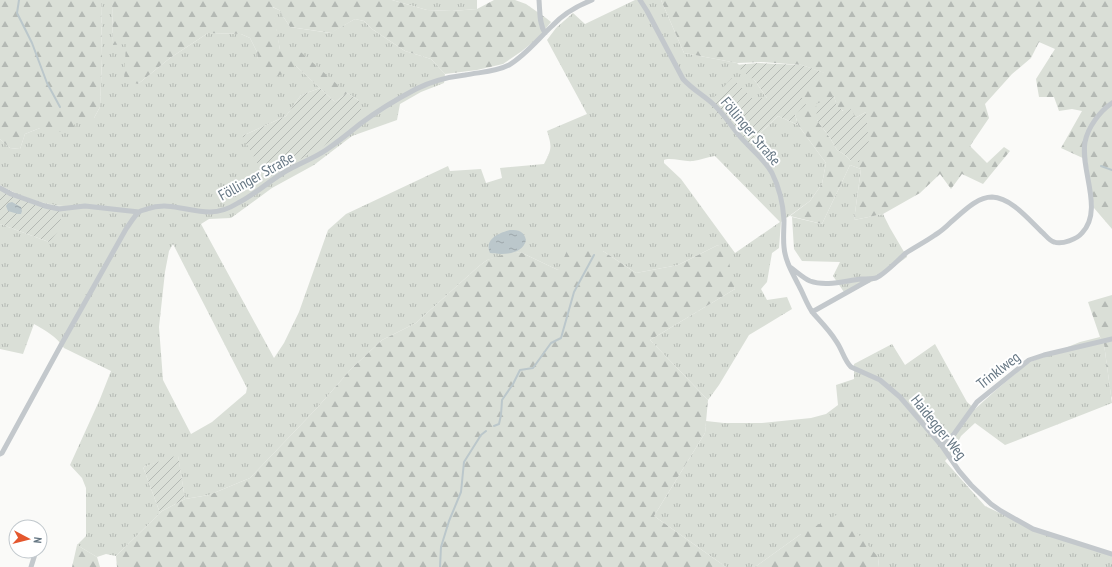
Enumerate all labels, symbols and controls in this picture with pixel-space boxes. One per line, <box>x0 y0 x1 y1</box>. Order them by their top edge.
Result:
street label: Föllinger Straße <box>717 93 785 169</box>
street label: Föllinger Straße <box>215 147 297 205</box>
street label: Trinklweg <box>972 347 1024 393</box>
street label: Haidegger Weg <box>907 391 971 463</box>
north arrow <box>8 519 48 559</box>
text: N <box>31 536 45 544</box>

